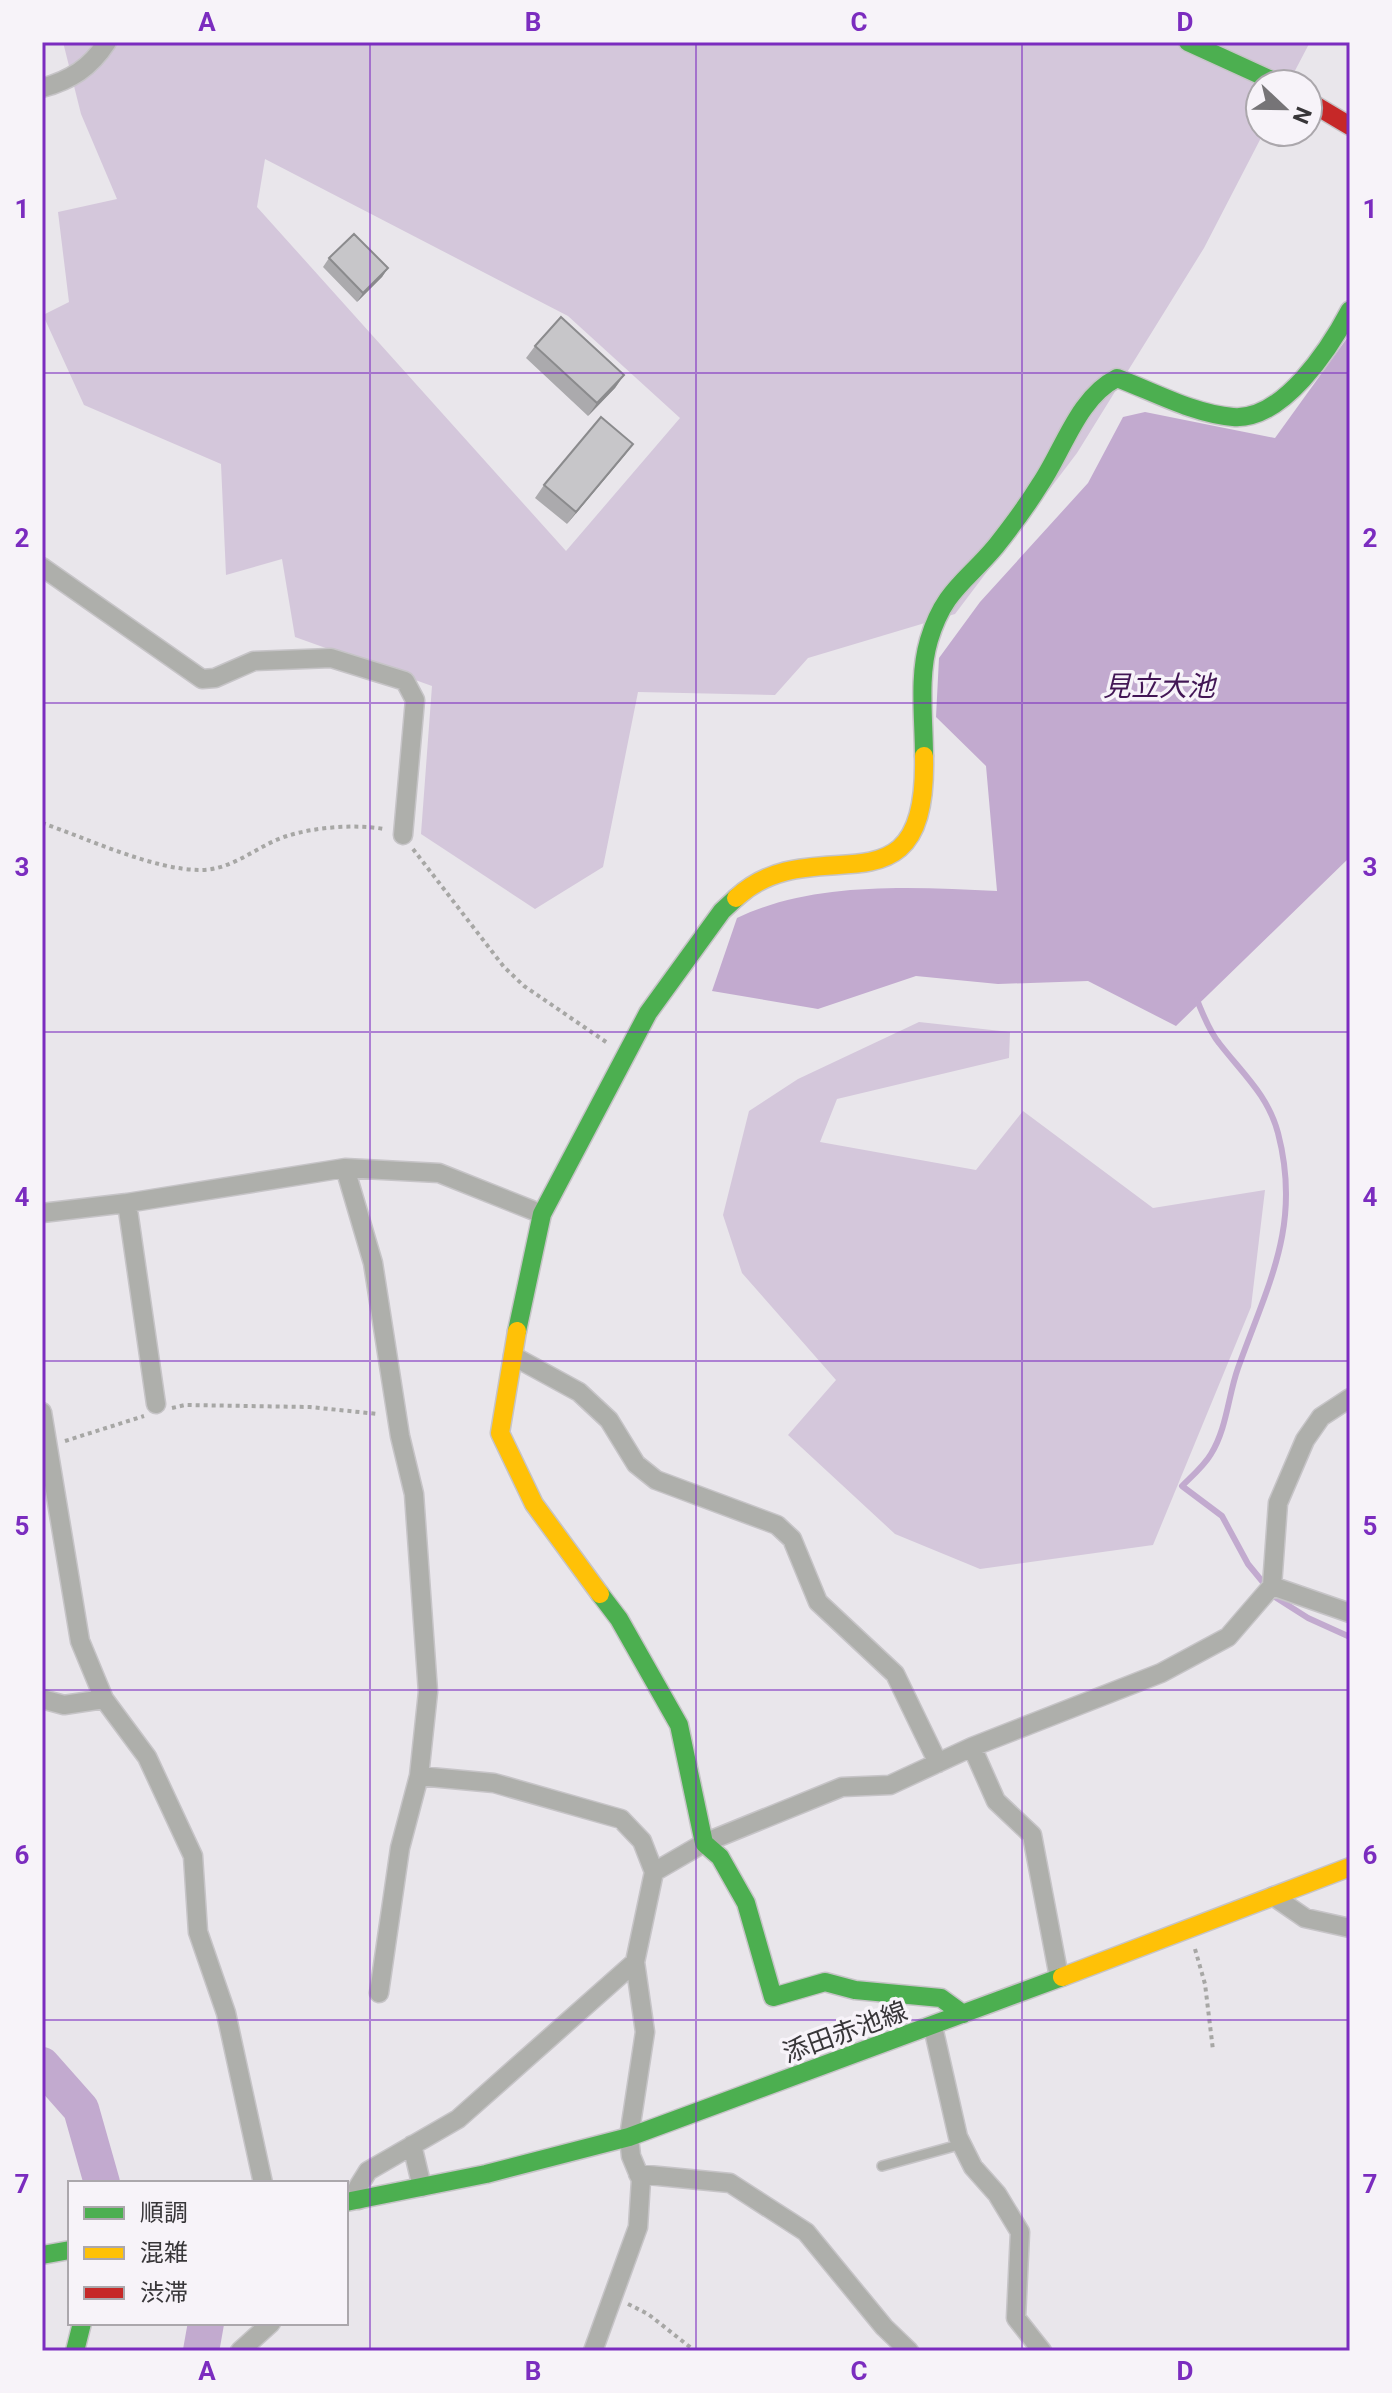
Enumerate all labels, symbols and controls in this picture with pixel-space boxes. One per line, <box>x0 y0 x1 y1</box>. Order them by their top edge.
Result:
text: A <box>198 7 216 37</box>
text: B <box>525 7 541 37</box>
text: C <box>850 7 868 37</box>
text: D <box>1177 7 1193 37</box>
north arrow <box>1244 68 1324 148</box>
text: N <box>1288 103 1317 127</box>
text: 1 <box>15 194 29 224</box>
text: 1 <box>1363 194 1377 224</box>
text: 2 <box>15 523 29 553</box>
text: 2 <box>1363 523 1377 553</box>
water label: 見立大池 <box>1103 670 1218 703</box>
text: 3 <box>15 852 29 882</box>
text: 3 <box>1363 852 1377 882</box>
text: 4 <box>15 1182 30 1212</box>
text: 4 <box>1363 1182 1378 1212</box>
text: 5 <box>15 1511 29 1541</box>
text: 5 <box>1363 1511 1377 1541</box>
text: 6 <box>15 1840 30 1870</box>
text: 6 <box>1363 1840 1378 1870</box>
street label: 添田赤池線 <box>779 1996 911 2068</box>
text: 7 <box>15 2169 29 2199</box>
text: 7 <box>1363 2169 1377 2199</box>
legend <box>68 2181 348 2325</box>
text: 順調 <box>140 2199 188 2227</box>
text: 混雑 <box>140 2239 188 2267</box>
text: 渋滞 <box>140 2279 188 2307</box>
text: A <box>198 2356 216 2386</box>
text: B <box>525 2356 541 2386</box>
text: C <box>850 2356 868 2386</box>
text: D <box>1177 2356 1193 2386</box>

